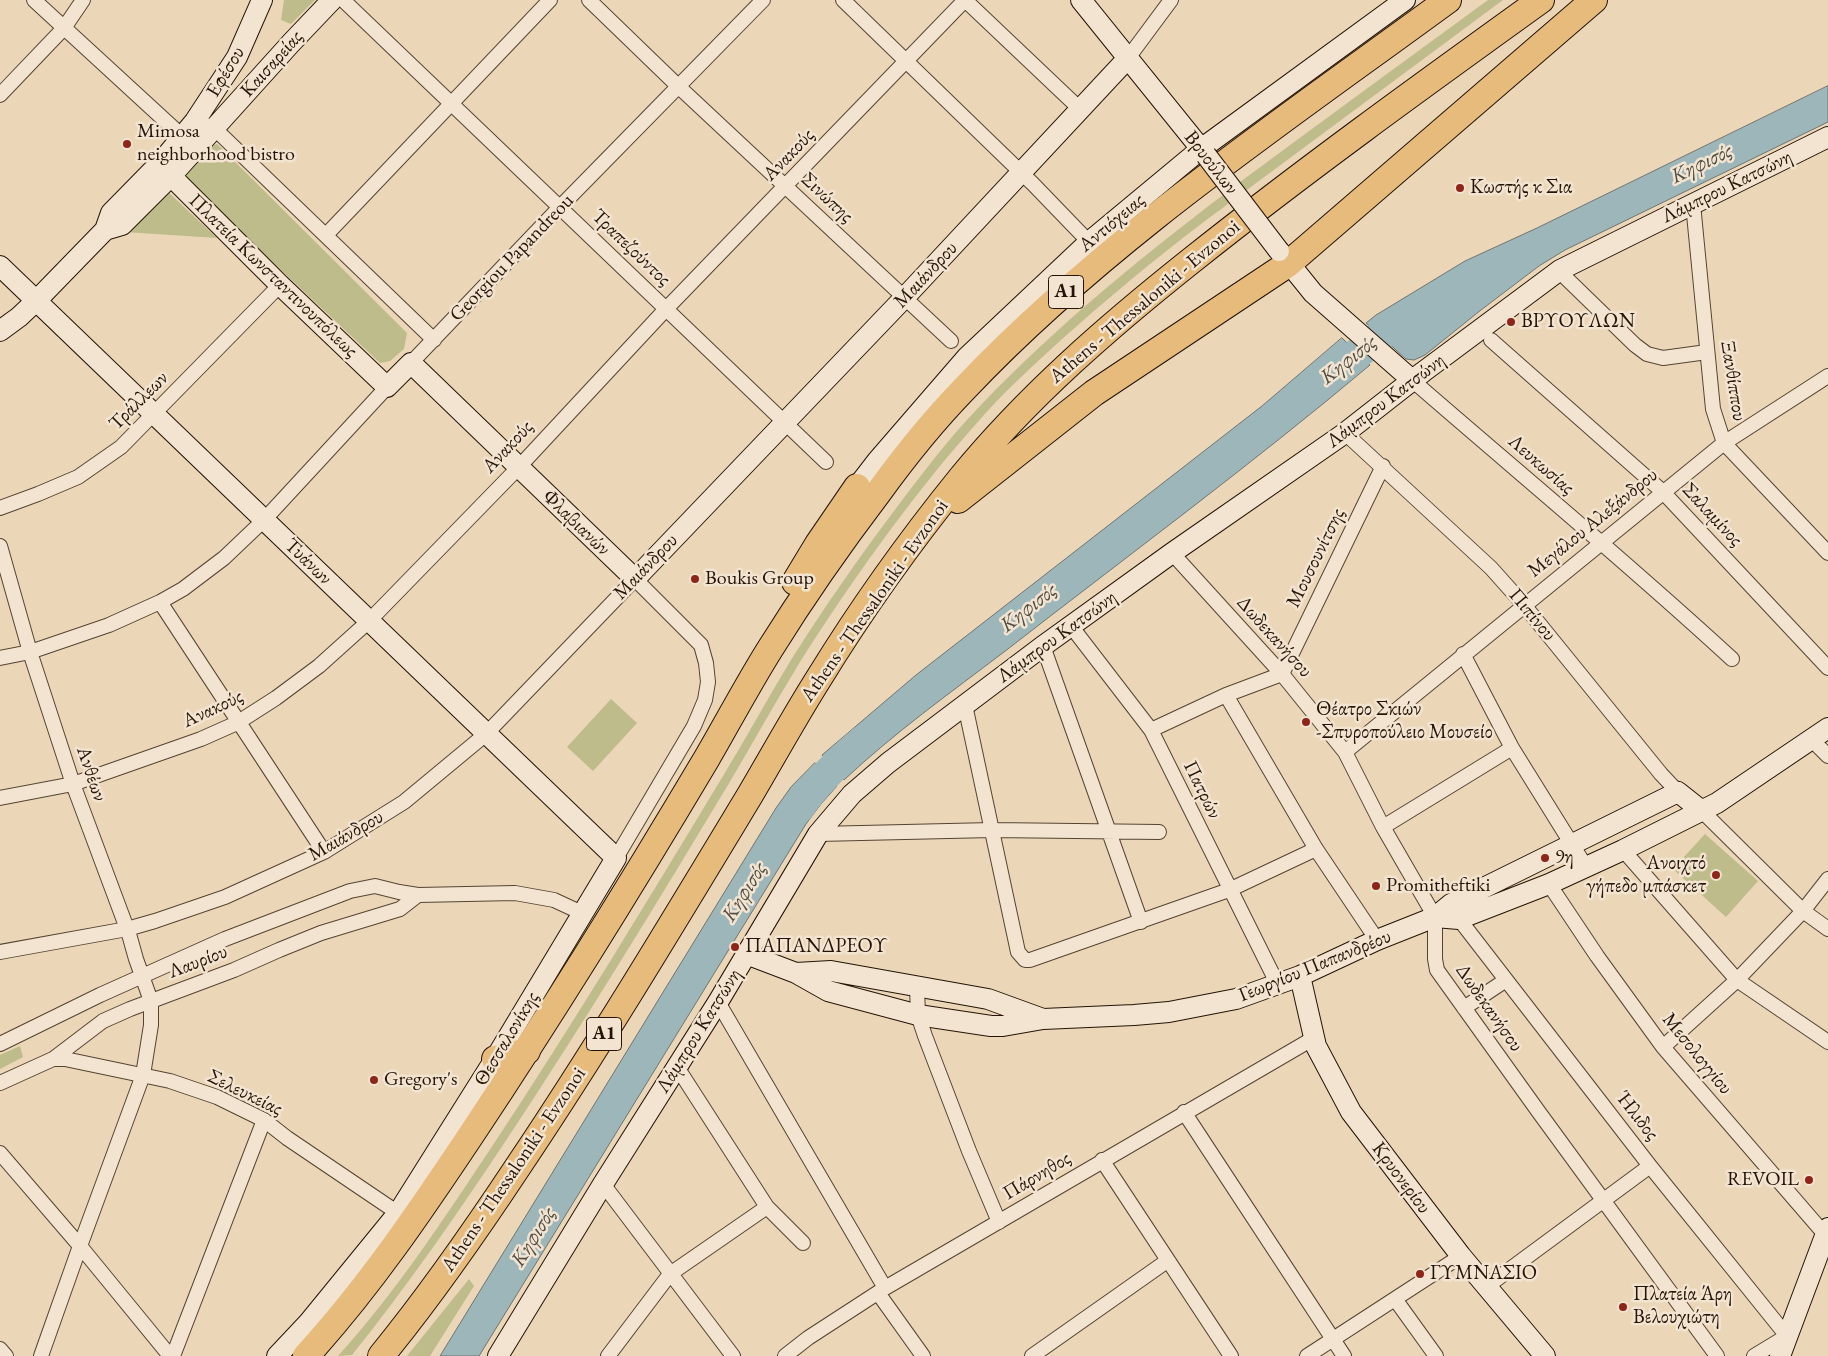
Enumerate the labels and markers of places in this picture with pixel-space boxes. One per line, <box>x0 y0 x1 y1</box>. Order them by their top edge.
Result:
place label: Mimosa neighborhood bistro <box>137 120 295 167</box>
marker: Mimosa neighborhood bistro <box>121 138 133 150</box>
place label: Κωστής κ Σια <box>1470 176 1572 200</box>
marker: Κωστής κ Σια <box>1454 182 1466 194</box>
place label: ΒΡΥΟΥΛΩΝ <box>1521 310 1635 334</box>
marker: ΒΡΥΟΥΛΩΝ <box>1505 316 1517 328</box>
place label: Boukis Group <box>705 567 814 591</box>
marker: Boukis Group <box>689 573 701 585</box>
place label: Θέατρο Σκιών -Σπυροπούλειο Μουσείο <box>1316 698 1493 745</box>
marker: Θέατρο Σκιών -Σπυροπούλειο Μουσείο <box>1300 716 1312 728</box>
place label: 9η <box>1555 846 1574 870</box>
marker: 9η <box>1539 852 1551 864</box>
place label: Ανοιχτό γήπεδο μπάσκετ <box>1587 852 1706 899</box>
marker: Ανοιχτό γήπεδο μπάσκετ <box>1710 869 1722 881</box>
place label: Promitheftiki <box>1386 874 1490 898</box>
marker: Promitheftiki <box>1370 880 1382 892</box>
place label: ΠΑΠΑΝΔΡΕΟΥ <box>745 935 888 959</box>
marker: ΠΑΠΑΝΔΡΕΟΥ <box>729 941 741 953</box>
place label: Gregory's <box>384 1068 458 1092</box>
marker: Gregory's <box>368 1074 380 1086</box>
place label: REVOIL <box>1727 1168 1799 1192</box>
marker: REVOIL <box>1803 1174 1815 1186</box>
place label: ΓΥΜΝΑΣΙΟ <box>1430 1262 1537 1286</box>
marker: ΓΥΜΝΑΣΙΟ <box>1414 1268 1426 1280</box>
place label: Πλατεία Άρη Βελουχιώτη <box>1633 1283 1732 1330</box>
marker: Πλατεία Άρη Βελουχιώτη <box>1617 1301 1629 1313</box>

